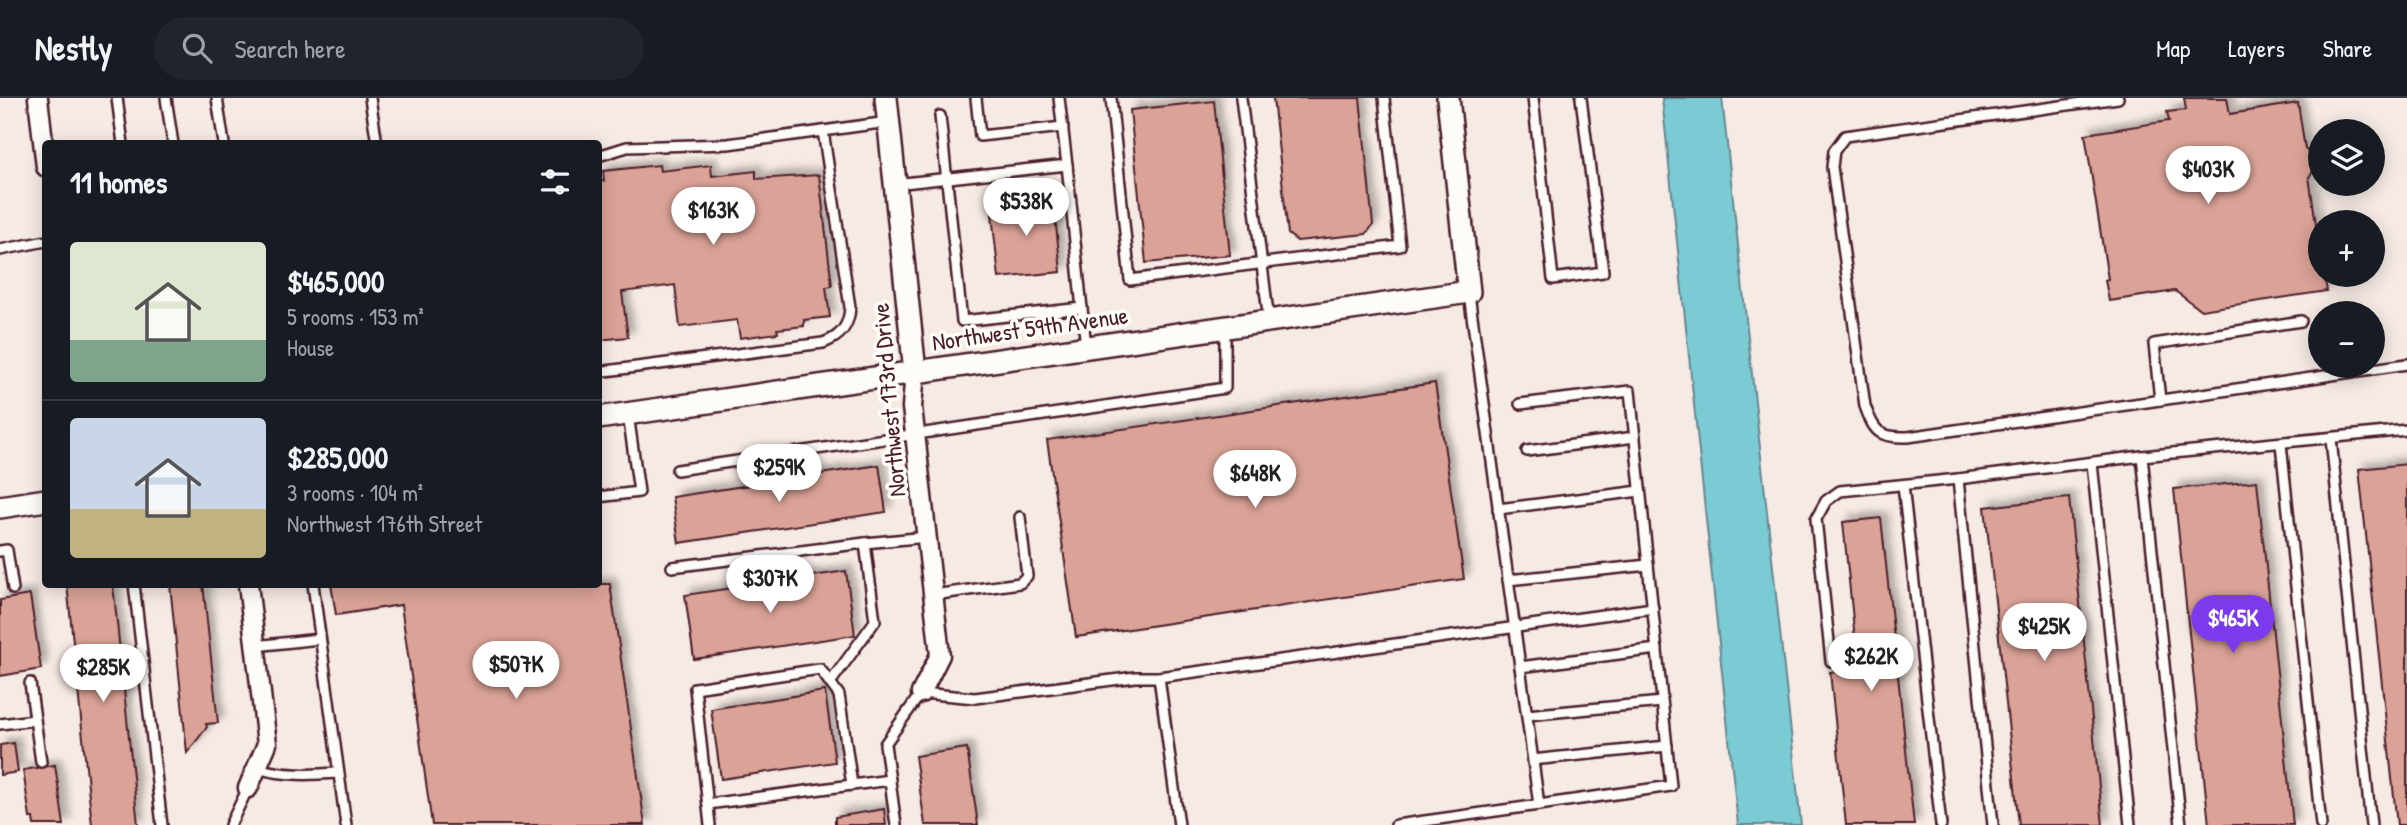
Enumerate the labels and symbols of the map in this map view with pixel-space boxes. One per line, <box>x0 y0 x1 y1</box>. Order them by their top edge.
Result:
pin: $403K <box>2159 146 2257 206</box>
pin: $538K <box>977 178 1075 238</box>
pin: $163K <box>664 188 762 247</box>
street label: Northwest 59th Avenue <box>930 298 1130 358</box>
street label: Northwest 173rd Drive <box>864 301 912 498</box>
pin: $259K <box>730 444 828 504</box>
pin: $648K <box>1206 450 1304 510</box>
pin: $307K <box>721 556 819 615</box>
pin: $465K <box>2184 596 2282 655</box>
pin: $425K <box>1995 603 2093 663</box>
pin: $262K <box>1822 634 1920 693</box>
pin: $507K <box>467 642 565 701</box>
pin: $285K <box>54 644 152 704</box>

